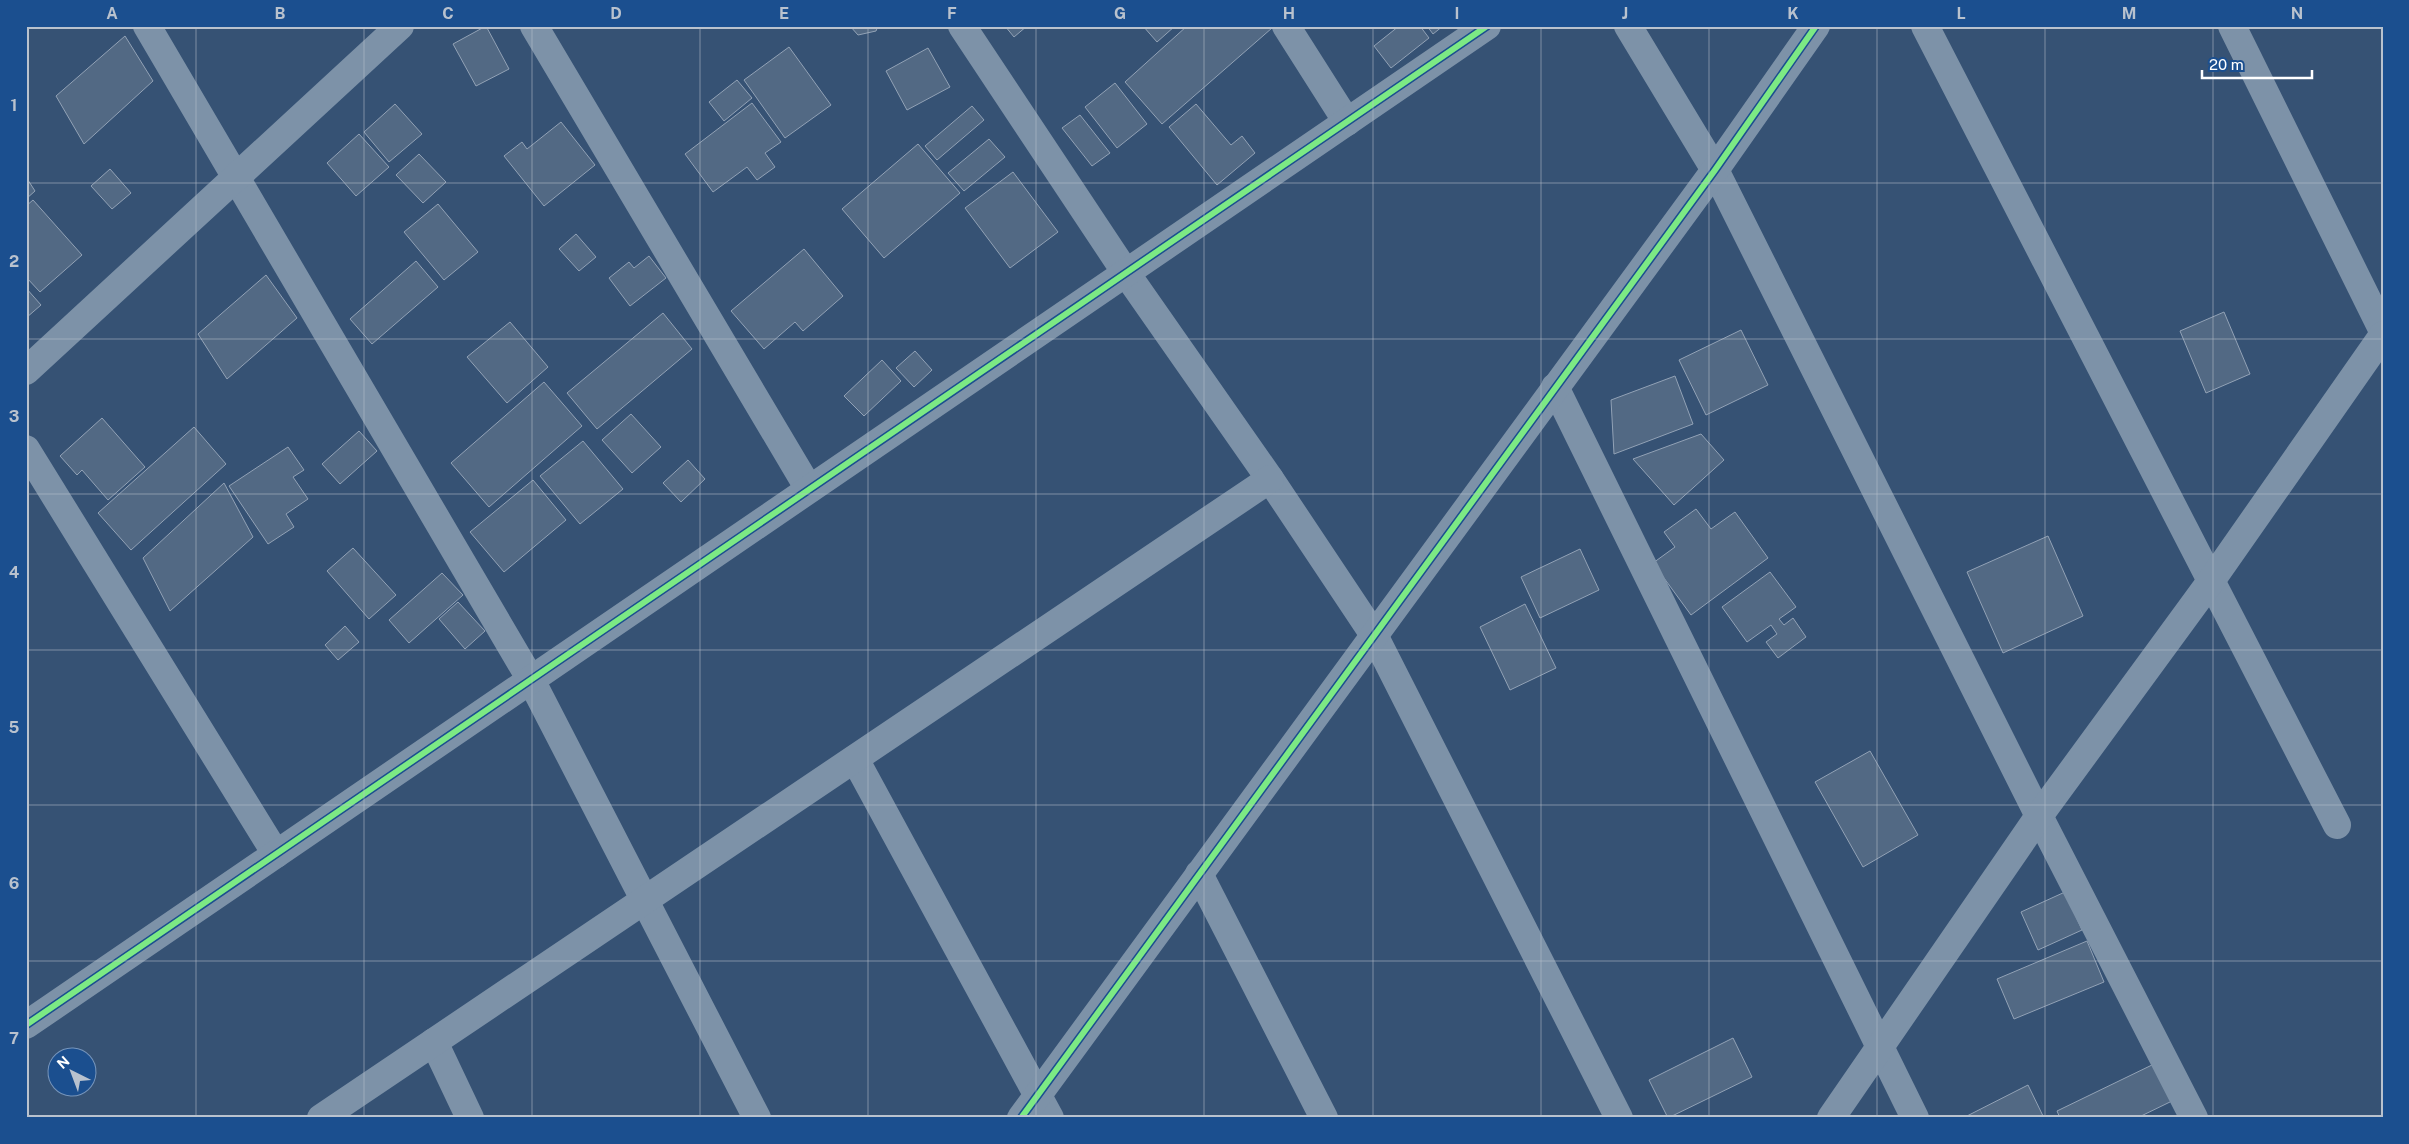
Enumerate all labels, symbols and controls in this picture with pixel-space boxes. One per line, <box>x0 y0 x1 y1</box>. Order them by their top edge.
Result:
text: A <box>106 4 118 23</box>
text: B <box>275 4 286 23</box>
text: C <box>442 4 454 23</box>
text: D <box>610 4 622 23</box>
text: E <box>779 4 789 23</box>
text: F <box>947 4 957 23</box>
text: G <box>1114 4 1126 23</box>
text: H <box>1283 4 1295 23</box>
text: I <box>1455 4 1459 23</box>
text: J <box>1622 4 1628 23</box>
text: K <box>1787 4 1799 23</box>
text: L <box>1956 4 1966 23</box>
text: M <box>2122 4 2136 23</box>
text: N <box>2291 4 2303 23</box>
scale bar <box>2202 48 2312 80</box>
text: 20 m <box>2209 56 2244 73</box>
text: 1 <box>11 96 17 115</box>
text: 2 <box>9 252 19 271</box>
text: 3 <box>9 407 19 426</box>
text: 4 <box>9 563 20 582</box>
text: 5 <box>9 718 20 737</box>
text: 6 <box>9 874 19 893</box>
text: 7 <box>9 1029 19 1048</box>
north arrow <box>48 1046 98 1096</box>
text: N <box>54 1053 73 1072</box>

